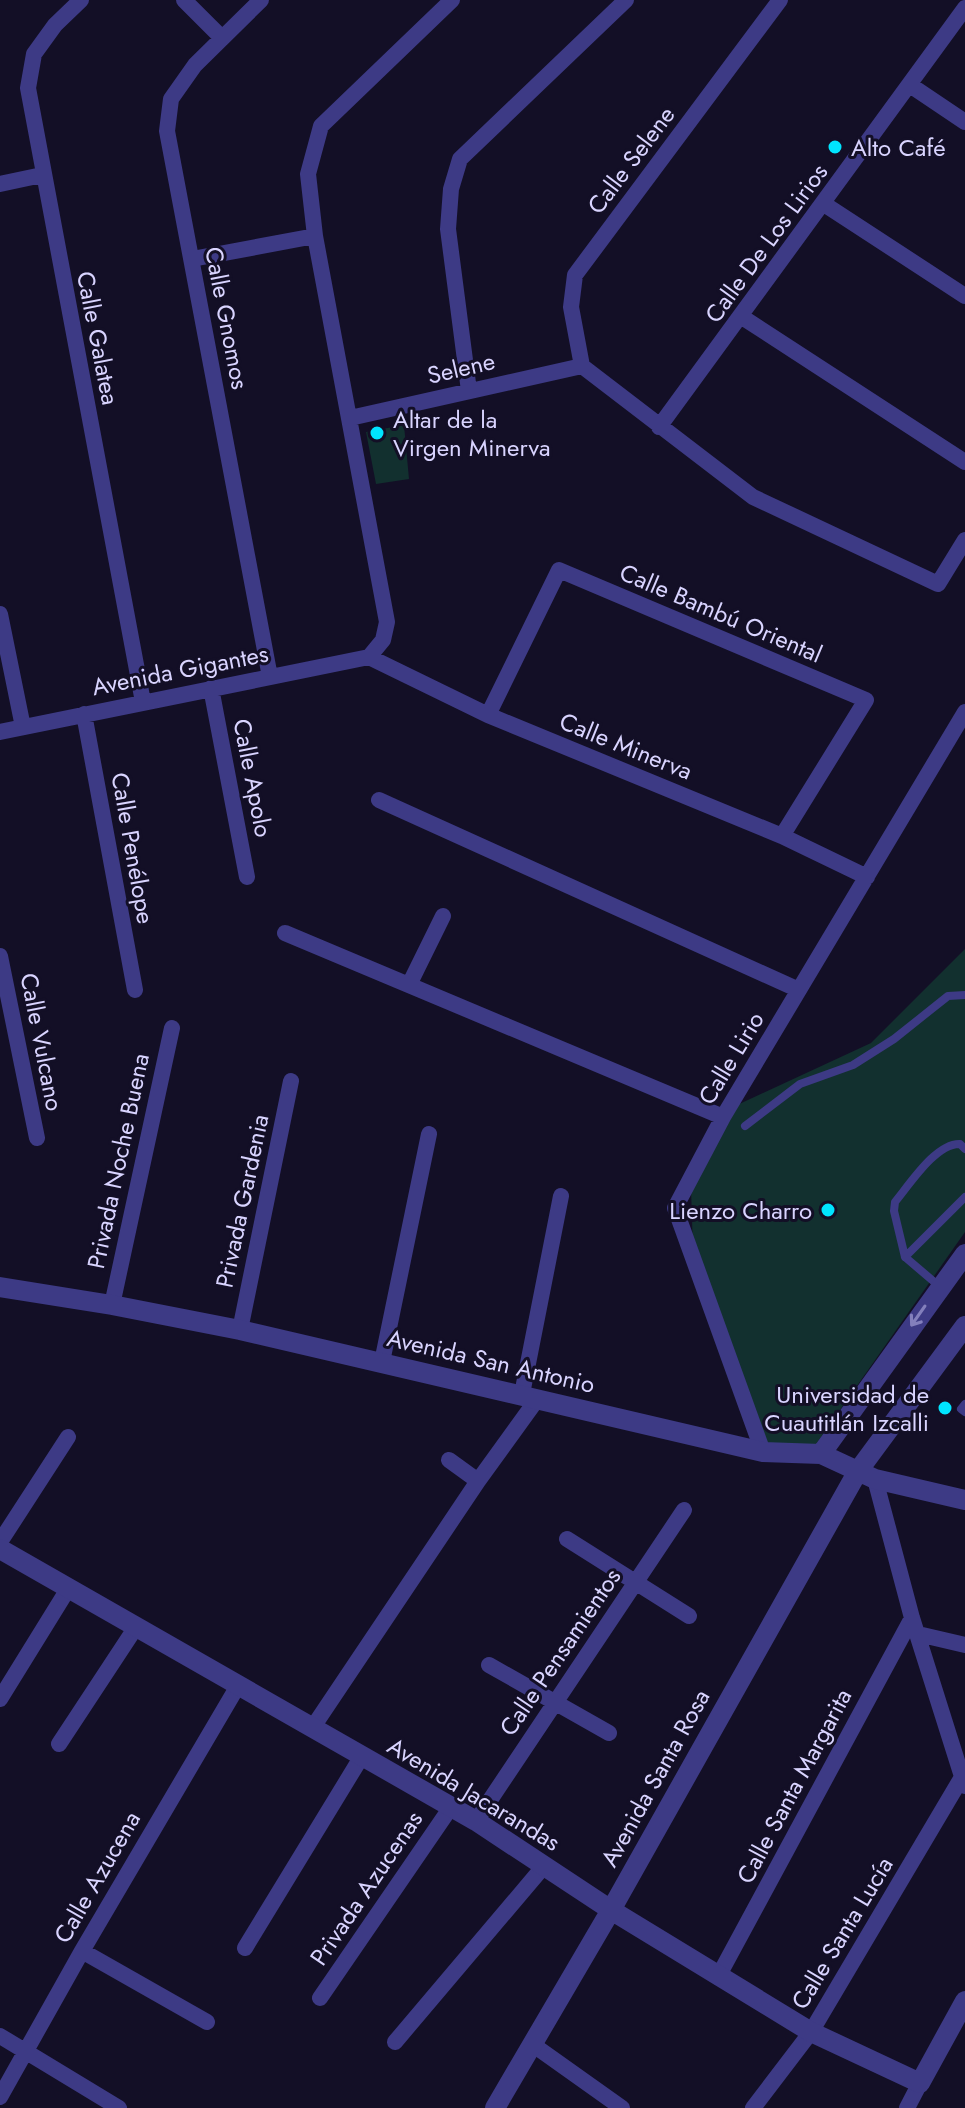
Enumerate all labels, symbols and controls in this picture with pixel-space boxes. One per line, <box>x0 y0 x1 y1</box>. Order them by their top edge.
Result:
street label: Calle Selene <box>579 99 683 221</box>
place label: Alto Café <box>851 130 946 165</box>
marker: Alto Café <box>826 138 844 156</box>
street label: Calle De Los Lirios <box>696 156 836 330</box>
street label: Calle Gnomos <box>196 244 258 392</box>
street label: Calle Galatea <box>68 268 128 408</box>
street label: Selene <box>424 343 498 393</box>
place label: Altar de la Virgen Minerva <box>393 402 551 465</box>
marker: Altar de la Virgen Minerva <box>368 424 386 442</box>
street label: Calle Bambú Oriental <box>614 555 828 671</box>
street label: Avenida Gigantes <box>89 636 271 704</box>
street label: Calle Minerva <box>554 703 698 789</box>
street label: Calle Apolo <box>224 716 282 840</box>
street label: Calle Penélope <box>102 770 164 926</box>
street label: Calle Vulcano <box>12 970 72 1114</box>
street label: Calle Lirio <box>689 1005 773 1111</box>
street label: Privada Noche Buena <box>78 1050 158 1272</box>
street label: Privada Gardenia <box>207 1111 277 1291</box>
place label: Lienzo Charro <box>669 1193 812 1228</box>
marker: Lienzo Charro <box>819 1201 837 1219</box>
one-way arrow <box>910 1305 926 1327</box>
street label: Avenida San Antonio <box>384 1320 598 1402</box>
place label: Universidad de Cuautitlán Izcalli <box>764 1377 929 1440</box>
marker: Universidad de Cuautitlán Izcalli <box>936 1399 954 1417</box>
street label: Calle Pensamientos <box>491 1561 629 1743</box>
street label: Calle Santa Margarita <box>728 1682 860 1890</box>
street label: Avenida Santa Rosa <box>592 1683 718 1873</box>
street label: Avenida Jacarandas <box>381 1729 567 1859</box>
street label: Privada Azucenas <box>301 1804 431 1972</box>
street label: Calle Azucena <box>45 1805 149 1949</box>
street label: Calle Santa Lucía <box>783 1850 901 2016</box>

